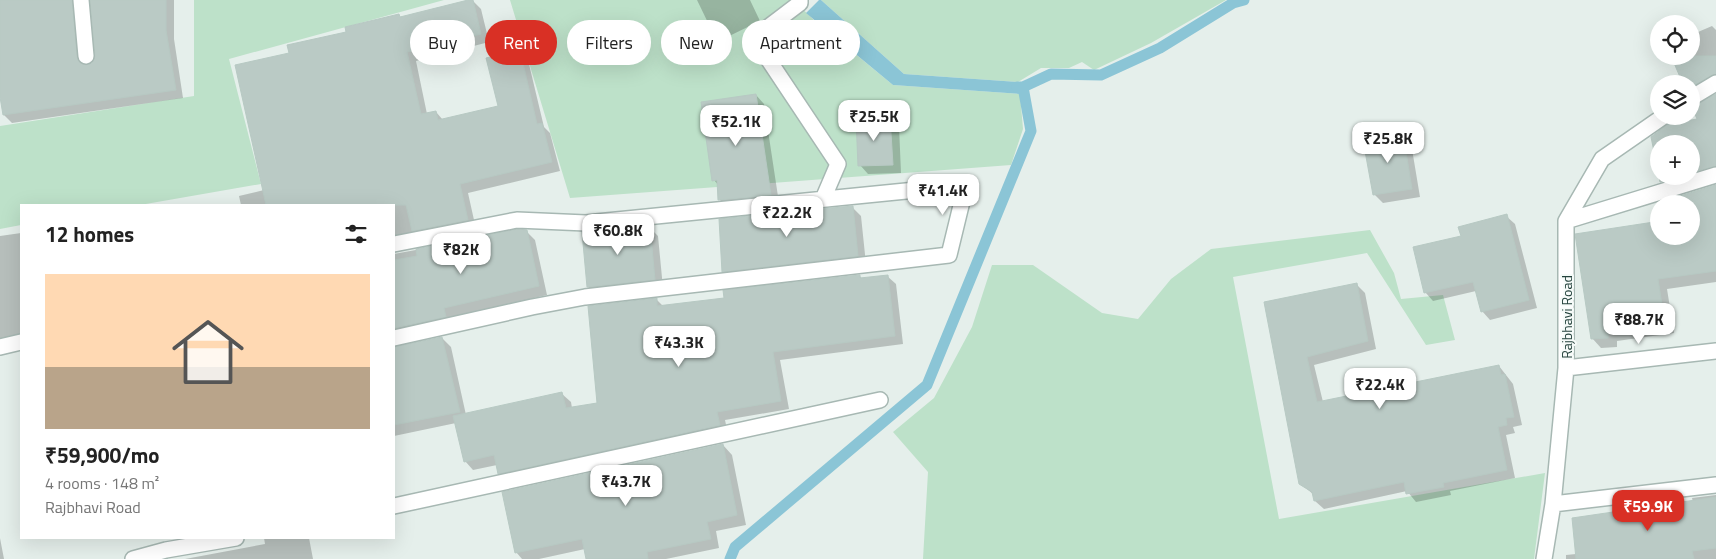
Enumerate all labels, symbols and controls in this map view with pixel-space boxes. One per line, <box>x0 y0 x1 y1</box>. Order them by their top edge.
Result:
map controls <box>1650 15 1700 245</box>
button: locate <box>1650 15 1700 65</box>
chip: Buy <box>410 20 475 65</box>
chip: Rent <box>485 20 557 65</box>
chip: Filters <box>567 20 651 65</box>
chip: New <box>661 20 732 65</box>
chip: Apartment <box>742 20 860 65</box>
button: layers <box>1650 75 1700 125</box>
pin: ₹25.5K <box>833 100 915 142</box>
pin: ₹52.1K <box>695 104 777 147</box>
text: ₹25.5K <box>849 104 899 128</box>
text: ₹52.1K <box>711 109 761 133</box>
pin: ₹25.8K <box>1347 121 1429 164</box>
text: ₹25.8K <box>1363 126 1413 150</box>
button: + <box>1650 135 1700 185</box>
pin: ₹41.4K <box>902 174 984 216</box>
text: ₹41.4K <box>918 178 968 202</box>
button: − <box>1650 195 1700 245</box>
pin: ₹22.2K <box>746 196 828 238</box>
text: ₹22.2K <box>762 200 812 224</box>
pin: ₹60.8K <box>577 214 659 256</box>
text: 12 homes <box>45 218 134 250</box>
text: ₹60.8K <box>593 218 643 242</box>
icon: filters <box>342 220 370 248</box>
pin: ₹82K <box>431 232 491 275</box>
text: ₹82K <box>443 237 479 261</box>
street label: Rajbhavi Road <box>1556 275 1577 359</box>
pin: ₹88.7K <box>1598 302 1680 345</box>
icon: home <box>163 307 253 397</box>
text: ₹88.7K <box>1614 307 1664 331</box>
pin: ₹43.3K <box>638 326 720 368</box>
text: ₹43.3K <box>654 330 704 354</box>
pin: ₹22.4K <box>1339 368 1421 410</box>
text: ₹22.4K <box>1355 372 1405 396</box>
text: ₹59,900/mo <box>45 439 159 471</box>
pin: ₹43.7K <box>585 464 667 507</box>
text: ₹43.7K <box>601 469 651 493</box>
text: 4 rooms · 148 m² <box>45 471 159 495</box>
pin: ₹59.9K <box>1607 490 1689 532</box>
text: ₹59.9K <box>1623 494 1673 518</box>
text: Rajbhavi Road <box>45 495 141 519</box>

